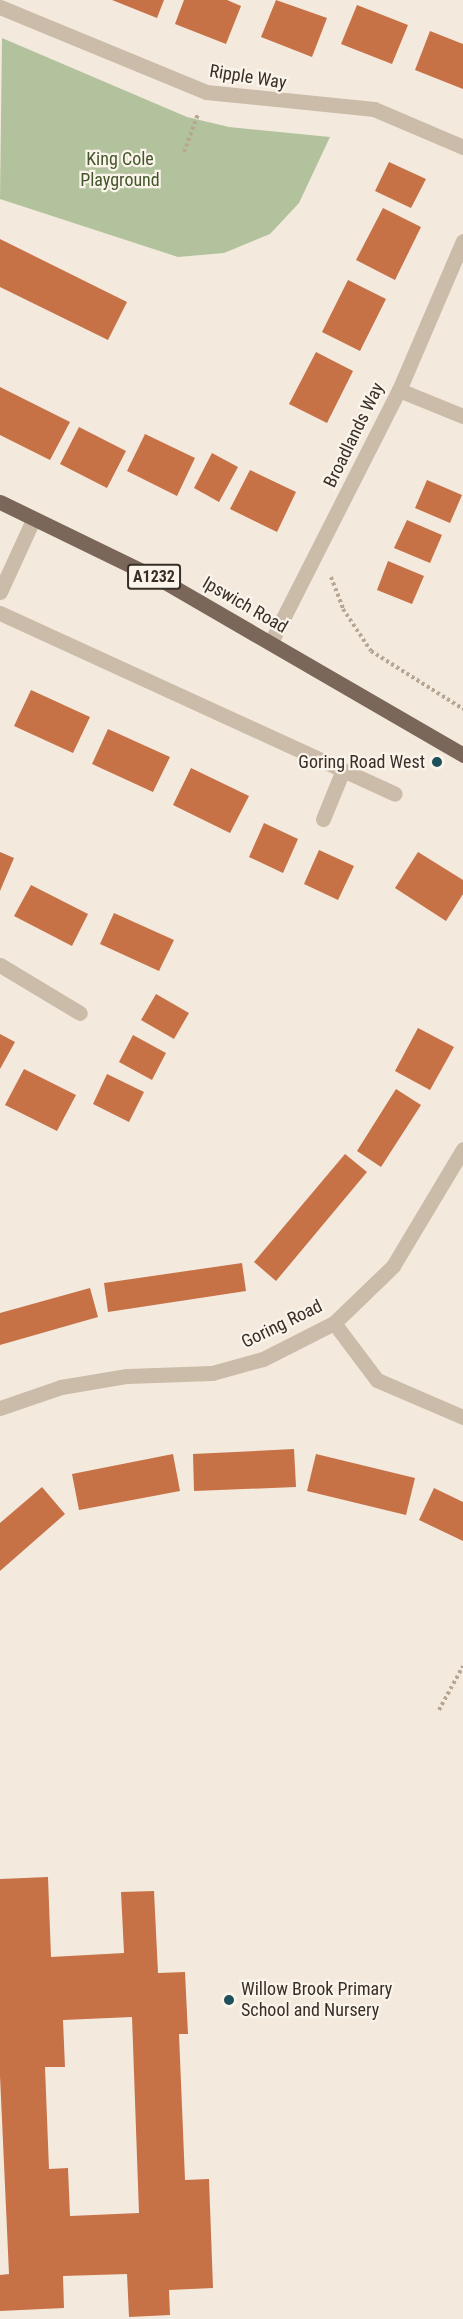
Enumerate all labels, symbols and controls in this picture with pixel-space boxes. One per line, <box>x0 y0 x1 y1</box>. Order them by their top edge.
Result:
street label: Ripple Way <box>208 60 288 94</box>
park label: King Cole Playground <box>80 149 160 192</box>
street label: Broadlands Way <box>319 379 389 491</box>
road number: A1232 <box>127 564 181 590</box>
street label: Ipswich Road <box>199 572 291 638</box>
place label: Goring Road West <box>298 751 425 773</box>
marker: Goring Road West <box>430 755 444 769</box>
street label: Goring Road <box>238 1295 326 1353</box>
place label: Willow Brook Primary School and Nursery <box>241 1979 392 2022</box>
marker: Willow Brook Primary School and Nursery <box>222 1993 236 2007</box>

